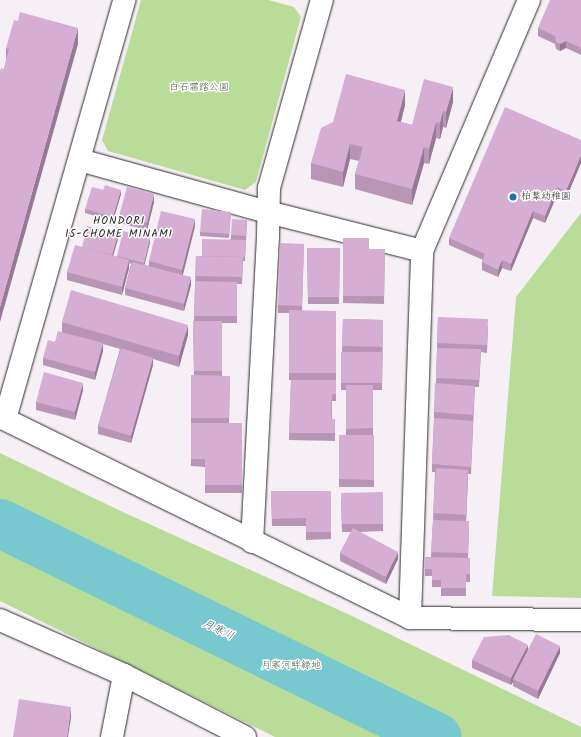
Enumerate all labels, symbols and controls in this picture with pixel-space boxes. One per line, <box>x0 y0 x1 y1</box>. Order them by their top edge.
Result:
park label: 白石霜踏公園 <box>169 82 229 94</box>
place label: 柏葉幼稚園 <box>521 191 571 203</box>
marker: 柏葉幼稚園 <box>508 192 518 202</box>
district label: HONDORI 15-CHOME MINAMI <box>65 215 173 241</box>
water label: 月寒川 <box>200 617 236 643</box>
park label: 月寒河畔緑地 <box>261 660 321 672</box>

